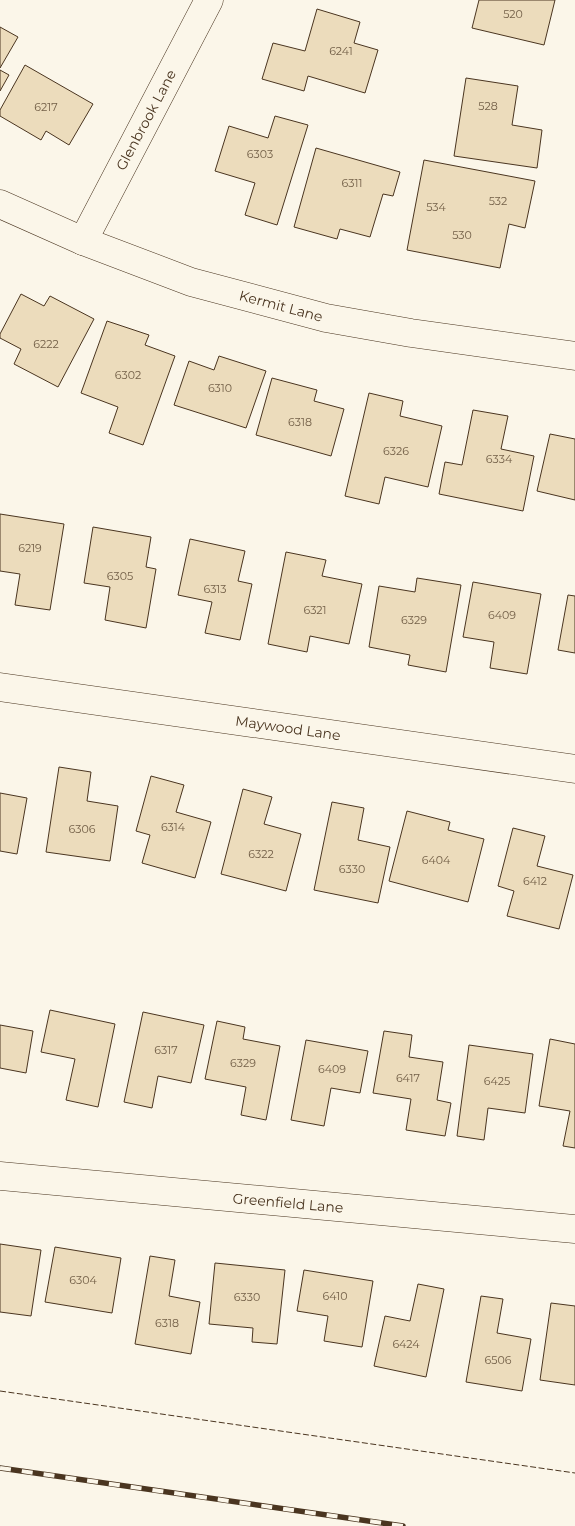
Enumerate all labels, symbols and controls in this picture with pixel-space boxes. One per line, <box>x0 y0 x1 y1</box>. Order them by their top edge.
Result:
house number: 520 <box>503 7 523 21</box>
house number: 6241 <box>329 44 353 58</box>
street label: Glenbrook Lane <box>112 67 180 173</box>
house number: 528 <box>478 99 498 113</box>
house number: 6217 <box>34 100 58 114</box>
house number: 6303 <box>247 147 273 161</box>
house number: 6311 <box>342 176 362 190</box>
house number: 532 <box>489 194 507 208</box>
house number: 534 <box>426 200 447 214</box>
house number: 530 <box>452 228 472 242</box>
street label: Kermit Lane <box>237 286 325 326</box>
house number: 6222 <box>33 337 59 351</box>
house number: 6302 <box>115 368 141 382</box>
house number: 6310 <box>208 381 232 395</box>
house number: 6318 <box>288 415 312 429</box>
house number: 6326 <box>383 444 409 458</box>
house number: 6334 <box>486 452 513 466</box>
house number: 6219 <box>18 541 42 555</box>
house number: 6305 <box>107 569 133 583</box>
house number: 6313 <box>203 582 227 596</box>
house number: 6321 <box>303 603 327 617</box>
house number: 6409 <box>488 608 516 622</box>
house number: 6329 <box>401 613 427 627</box>
street label: Maywood Lane <box>234 712 342 744</box>
house number: 6314 <box>161 820 186 834</box>
house number: 6306 <box>69 822 96 836</box>
house number: 6322 <box>248 847 274 861</box>
house number: 6404 <box>422 853 451 867</box>
house number: 6330 <box>339 862 365 876</box>
house number: 6412 <box>523 874 547 888</box>
house number: 6317 <box>154 1043 178 1057</box>
house number: 6329 <box>230 1056 256 1070</box>
house number: 6409 <box>318 1062 346 1076</box>
house number: 6417 <box>396 1071 420 1085</box>
house number: 6425 <box>484 1074 510 1088</box>
street label: Greenfield Lane <box>232 1189 344 1217</box>
house number: 6304 <box>69 1273 97 1287</box>
house number: 6410 <box>323 1289 347 1303</box>
house number: 6330 <box>234 1290 260 1304</box>
house number: 6318 <box>155 1316 179 1330</box>
house number: 6424 <box>392 1337 420 1351</box>
house number: 6506 <box>485 1353 512 1367</box>

